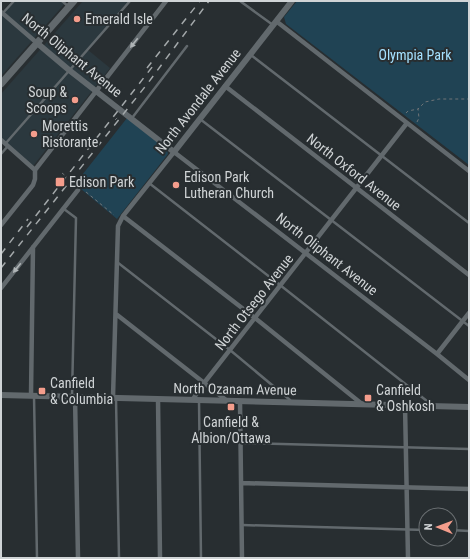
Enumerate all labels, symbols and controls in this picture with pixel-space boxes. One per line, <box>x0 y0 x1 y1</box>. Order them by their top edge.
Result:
street label: North Oliphant Avenue <box>19 10 126 101</box>
place label: Emerald Isle <box>85 11 153 27</box>
marker: Emerald Isle <box>72 14 82 24</box>
one-way arrow <box>129 37 138 48</box>
street label: North Avondale Avenue <box>152 45 244 157</box>
park label: Olympia Park <box>378 47 452 63</box>
place label: Soup & Scoops <box>26 84 67 116</box>
marker: Soup & Scoops <box>70 95 80 105</box>
place label: Morettis Ristorante <box>42 118 99 150</box>
marker: Morettis Ristorante <box>29 129 39 139</box>
street label: North Oxford Avenue <box>304 130 405 214</box>
place label: Edison Park Lutheran Church <box>184 169 274 201</box>
place label: Edison Park <box>69 174 135 190</box>
marker: Edison Park <box>54 176 66 188</box>
marker: Edison Park Lutheran Church <box>171 180 181 190</box>
street label: North Oliphant Avenue <box>273 209 381 299</box>
street label: North Otsego Avenue <box>212 250 297 353</box>
one-way arrow <box>13 262 22 273</box>
place label: Canfield & Columbia <box>50 375 113 407</box>
street label: North Ozanam Avenue <box>173 380 297 398</box>
place label: Canfield & Oshkosh <box>376 382 435 414</box>
marker: Canfield & Columbia <box>37 386 47 396</box>
marker: Canfield & Oshkosh <box>363 393 373 403</box>
marker: Canfield & Albion/Ottawa <box>226 402 236 412</box>
place label: Canfield & Albion/Ottawa <box>191 414 271 446</box>
north arrow <box>418 507 458 547</box>
text: N <box>422 523 435 530</box>

